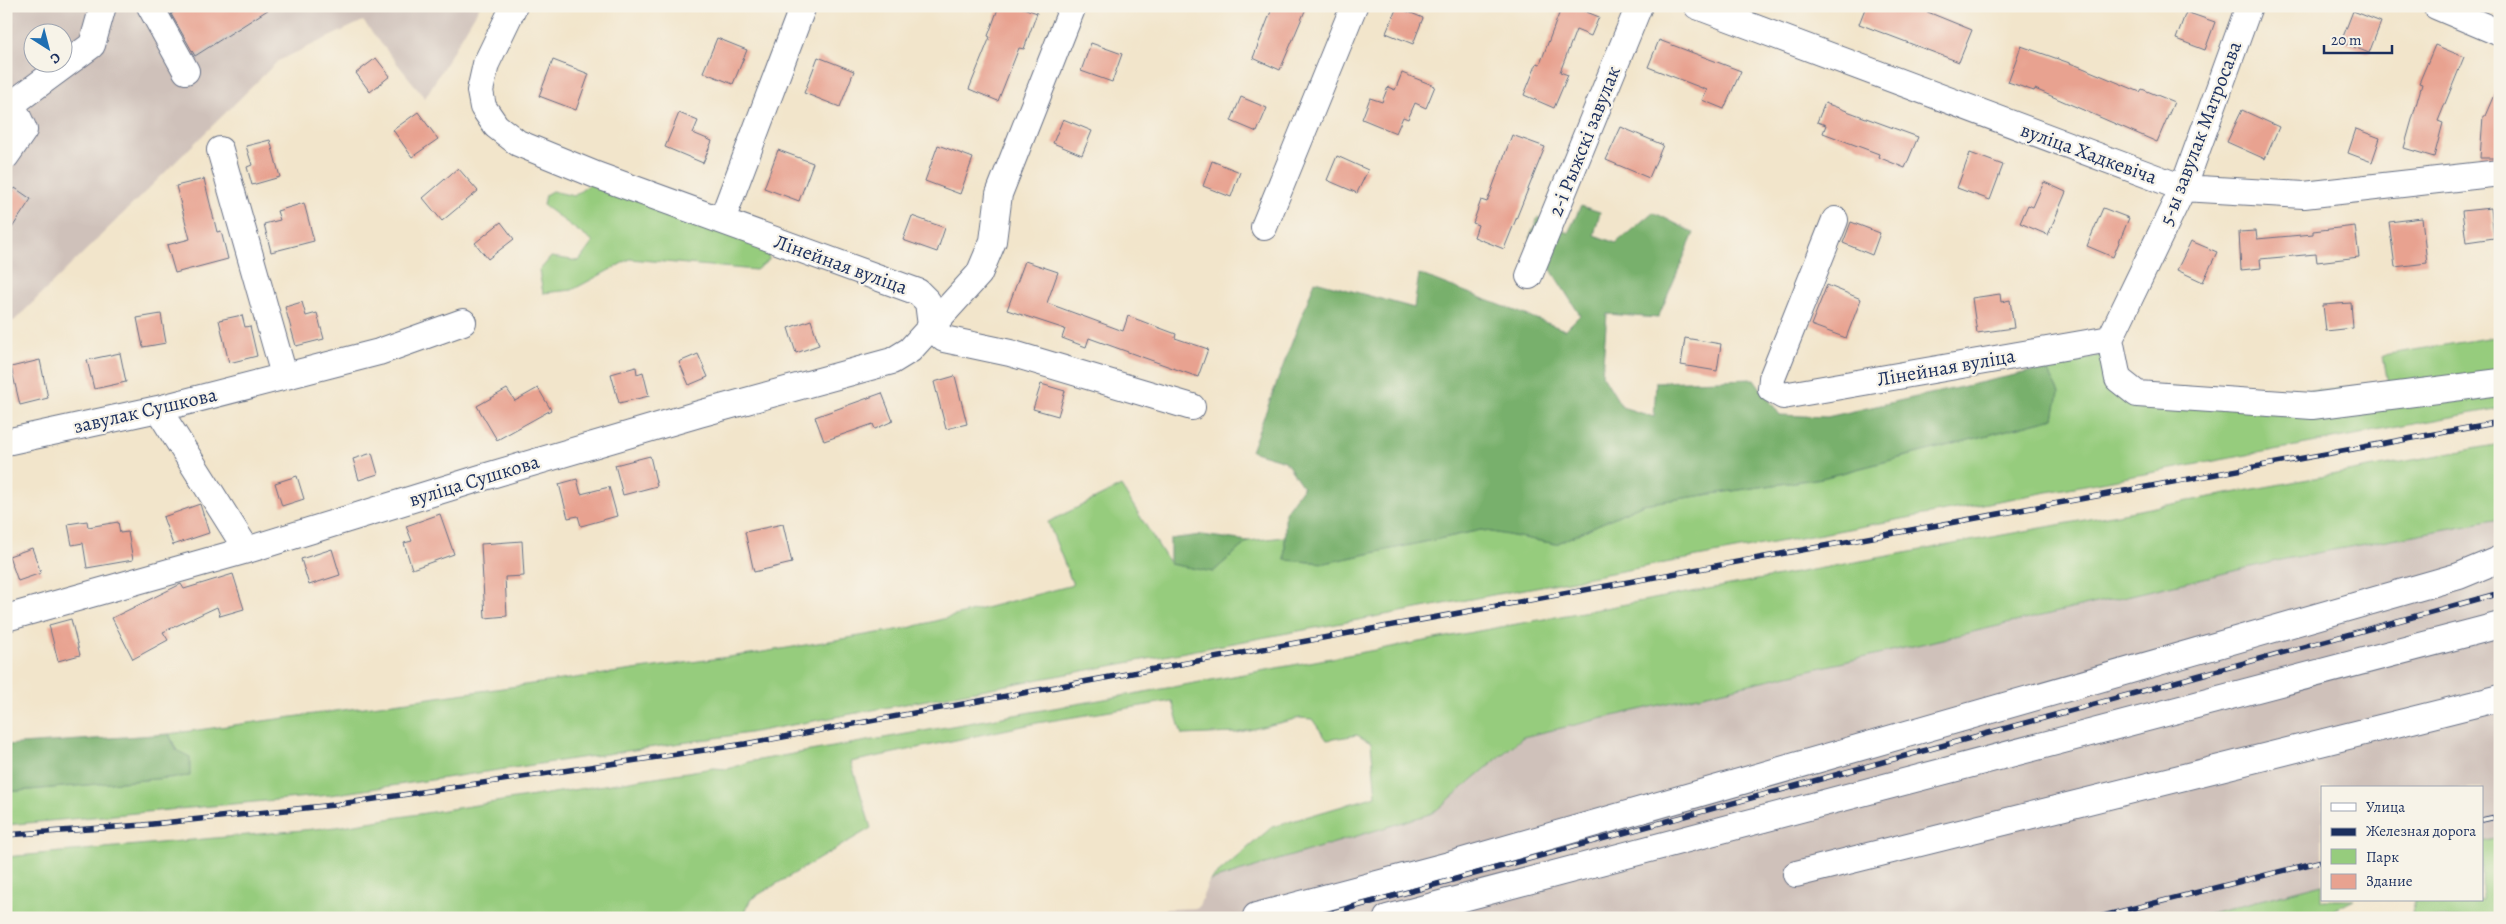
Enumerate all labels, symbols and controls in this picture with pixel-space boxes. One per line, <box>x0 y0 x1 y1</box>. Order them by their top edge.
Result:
north arrow <box>22 22 72 72</box>
scale bar <box>2324 22 2391 54</box>
text: 20 m <box>2331 30 2362 50</box>
street label: 5-ы завулак Матросава <box>2153 36 2248 229</box>
text: С <box>46 48 64 69</box>
street label: 2-і Рыжскі завулак <box>1542 62 1627 220</box>
street label: вуліца Хадкевіча <box>2017 116 2162 191</box>
street label: Лінейная вуліца <box>770 228 912 301</box>
street label: Лінейная вуліца <box>1875 342 2018 393</box>
street label: завулак Сушкова <box>71 381 220 440</box>
street label: вуліца Сушкова <box>406 448 543 513</box>
legend <box>2321 786 2484 902</box>
text: Улица <box>2366 797 2405 817</box>
text: Железная дорога <box>2366 821 2476 841</box>
text: Парк <box>2366 847 2399 867</box>
text: Здание <box>2366 871 2413 891</box>

